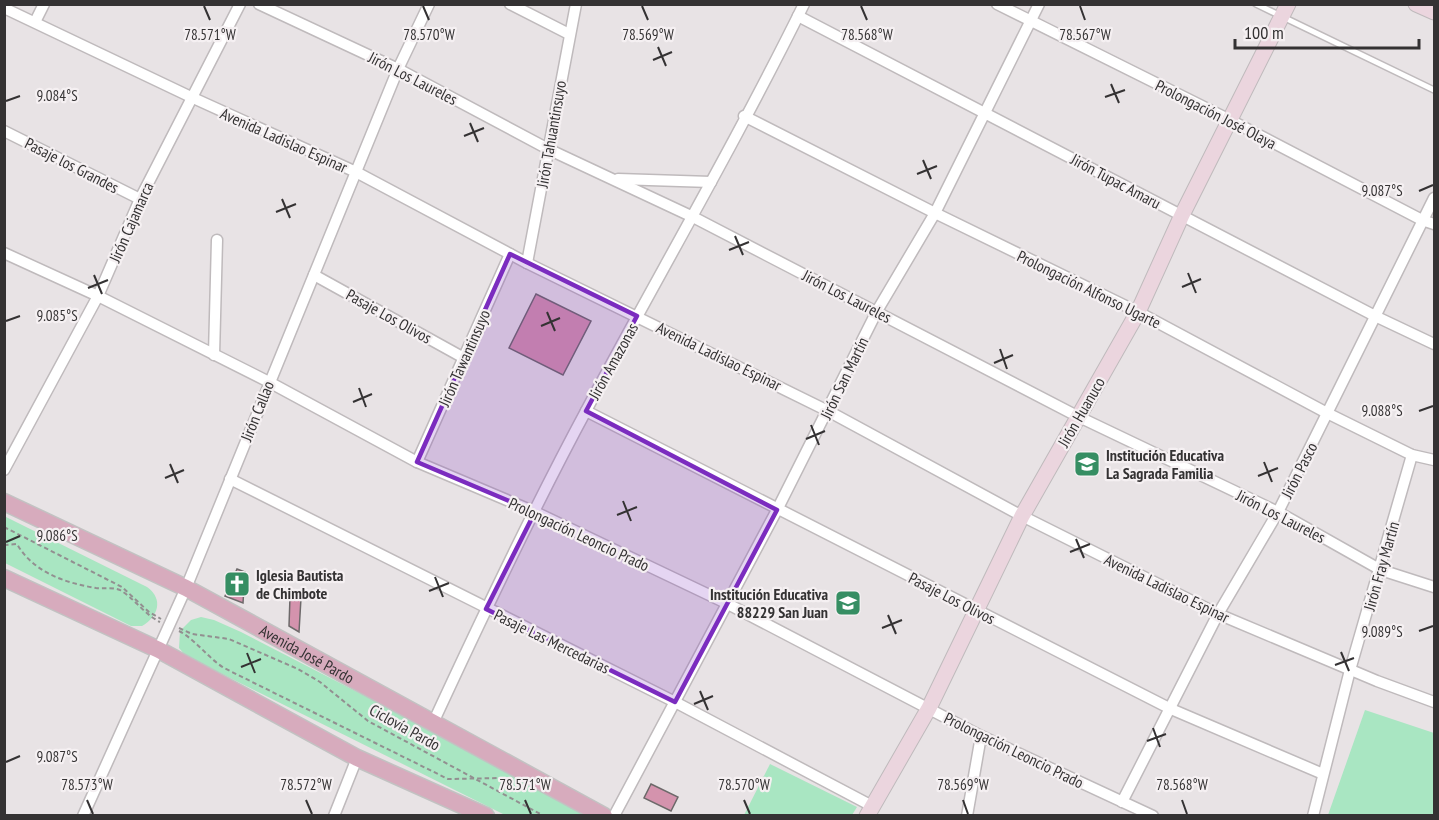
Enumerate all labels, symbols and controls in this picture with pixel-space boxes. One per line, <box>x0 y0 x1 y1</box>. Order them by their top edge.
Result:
scale bar <box>1235 12 1420 50</box>
text: 100 m <box>1244 21 1284 44</box>
text: 78.571°W <box>184 25 236 44</box>
text: 78.570°W <box>403 25 455 44</box>
text: 78.569°W <box>622 25 674 44</box>
text: 78.568°W <box>841 25 893 44</box>
text: 78.567°W <box>1059 25 1111 44</box>
street label: Jirón Los Laureles <box>364 47 461 109</box>
street label: Prolongación José Olaya <box>1152 75 1280 153</box>
street label: Jirón Tahuantinsuyo <box>532 79 570 190</box>
text: 9.084°S <box>36 86 78 105</box>
street label: Avenida Ladislao Espinar <box>217 103 351 177</box>
street label: Pasaje los Grandes <box>22 133 122 197</box>
street label: Jirón Tupac Amaru <box>1067 149 1164 213</box>
street label: Jirón Cajamarca <box>104 179 158 266</box>
text: 9.087°S <box>1361 181 1403 200</box>
street label: Prolongación Alfonso Ugarte <box>1014 246 1164 332</box>
street label: Jirón Los Laureles <box>798 265 895 327</box>
street label: Pasaje Los Olivos <box>343 284 435 348</box>
text: 9.085°S <box>36 306 78 325</box>
street label: Jirón Tawantinsuyo <box>433 306 494 410</box>
street label: Avenida Ladislao Espinar <box>653 317 785 395</box>
street label: Jirón Amazonas <box>583 319 642 404</box>
street label: Jirón San Martín <box>815 334 872 423</box>
street label: Jirón Huanuco <box>1053 373 1109 451</box>
street label: Jirón Callao <box>235 378 278 445</box>
text: 9.088°S <box>1361 401 1403 420</box>
street label: Jirón Pasco <box>1276 439 1322 502</box>
place label: Institución Educativa La Sagrada Familia <box>1106 445 1224 483</box>
school or university icon: Institución Educativa La Sagrada Familia <box>1072 449 1102 479</box>
street label: Jirón Los Laureles <box>1232 485 1329 547</box>
street label: Prolongación Leoncio Prado <box>506 493 653 575</box>
street label: Jirón Fray Martín <box>1358 519 1403 614</box>
text: 9.086°S <box>36 526 78 545</box>
street label: Avenida Ladislao Espinar <box>1101 549 1233 627</box>
place label: Iglesia Bautista de Chimbote <box>256 565 344 603</box>
street label: Pasaje Los Olivos <box>905 568 999 628</box>
church icon: Iglesia Bautista de Chimbote <box>222 569 252 599</box>
place label: Institución Educativa 88229 San Juan <box>710 584 828 622</box>
school or university icon: Institución Educativa 88229 San Juan <box>833 588 863 618</box>
street label: Pasaje Las Mercedarias <box>491 604 613 678</box>
street label: Avenida José Pardo <box>256 620 358 688</box>
text: 9.089°S <box>1361 622 1403 641</box>
street label: Ciclovía Pardo <box>366 699 444 755</box>
street label: Prolongación Leoncio Prado <box>941 708 1087 793</box>
text: 9.087°S <box>36 747 78 766</box>
text: 78.573°W <box>61 775 113 794</box>
text: 78.572°W <box>280 775 332 794</box>
text: 78.571°W <box>499 775 551 794</box>
text: 78.570°W <box>718 775 770 794</box>
text: 78.569°W <box>937 775 989 794</box>
text: 78.568°W <box>1156 775 1208 794</box>

